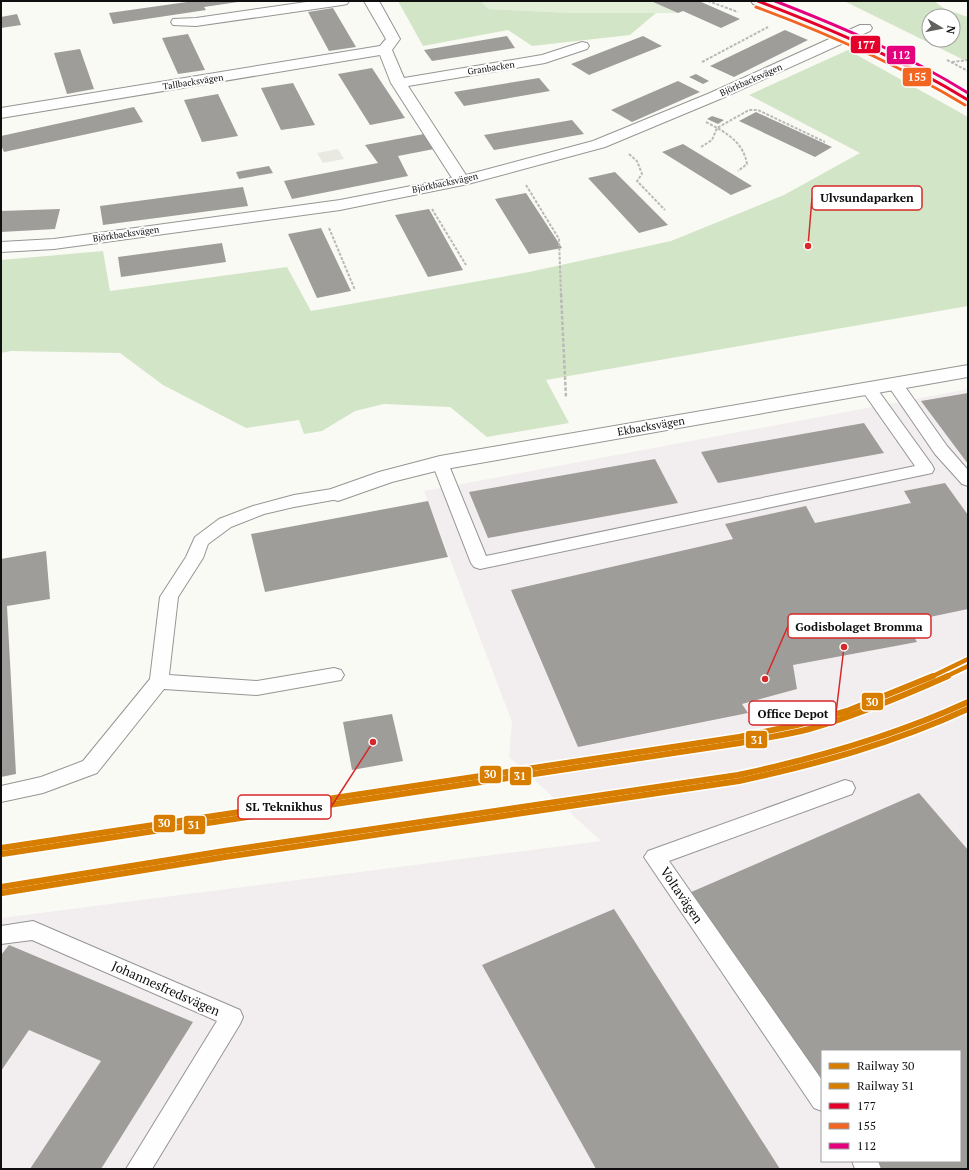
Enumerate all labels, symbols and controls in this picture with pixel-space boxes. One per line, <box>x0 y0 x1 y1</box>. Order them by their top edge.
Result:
north arrow <box>921 8 961 48</box>
text: N <box>943 24 958 36</box>
line badge: 177 <box>850 35 881 54</box>
text: 177 <box>857 38 875 52</box>
line badge: 112 <box>886 45 916 65</box>
text: 112 <box>892 48 910 62</box>
street label: Granbacken <box>467 58 516 78</box>
street label: Björkbacksvägen <box>718 61 785 99</box>
line badge: 155 <box>902 67 932 87</box>
text: 155 <box>908 70 926 84</box>
street label: Tallbacksvägen <box>162 71 225 93</box>
street label: Björkbacksvägen <box>411 170 480 196</box>
callout: Ulvsundaparken <box>812 186 922 210</box>
text: Ulvsundaparken <box>820 190 914 205</box>
street label: Björkbacksvägen <box>92 223 161 245</box>
street label: Ekbacksvägen <box>616 413 686 439</box>
callout: Godisbolaget Bromma <box>788 614 931 638</box>
text: Godisbolaget Bromma <box>795 619 923 634</box>
line badge: 30 <box>861 692 884 711</box>
text: 30 <box>866 695 878 709</box>
callout: Office Depot <box>749 701 836 725</box>
text: Office Depot <box>757 706 829 721</box>
line badge: 31 <box>745 730 768 749</box>
text: 31 <box>751 733 763 747</box>
line badge: 30 <box>479 765 502 784</box>
line badge: 31 <box>509 766 532 786</box>
text: 30 <box>484 767 496 781</box>
text: 31 <box>514 769 526 783</box>
callout: SL Teknikhus <box>238 795 331 819</box>
text: SL Teknikhus <box>246 799 323 814</box>
line badge: 30 <box>153 814 176 833</box>
line badge: 31 <box>183 815 206 835</box>
text: 30 <box>158 816 170 830</box>
text: 31 <box>188 818 200 832</box>
street label: Voltavägen <box>657 863 708 927</box>
street label: Johannesfredsvägen <box>109 956 223 1020</box>
legend <box>821 1050 961 1162</box>
text: Railway 30 <box>857 1058 915 1073</box>
text: Railway 31 <box>857 1078 915 1093</box>
text: 177 <box>857 1098 876 1113</box>
text: 155 <box>857 1118 876 1133</box>
text: 112 <box>857 1138 876 1153</box>

